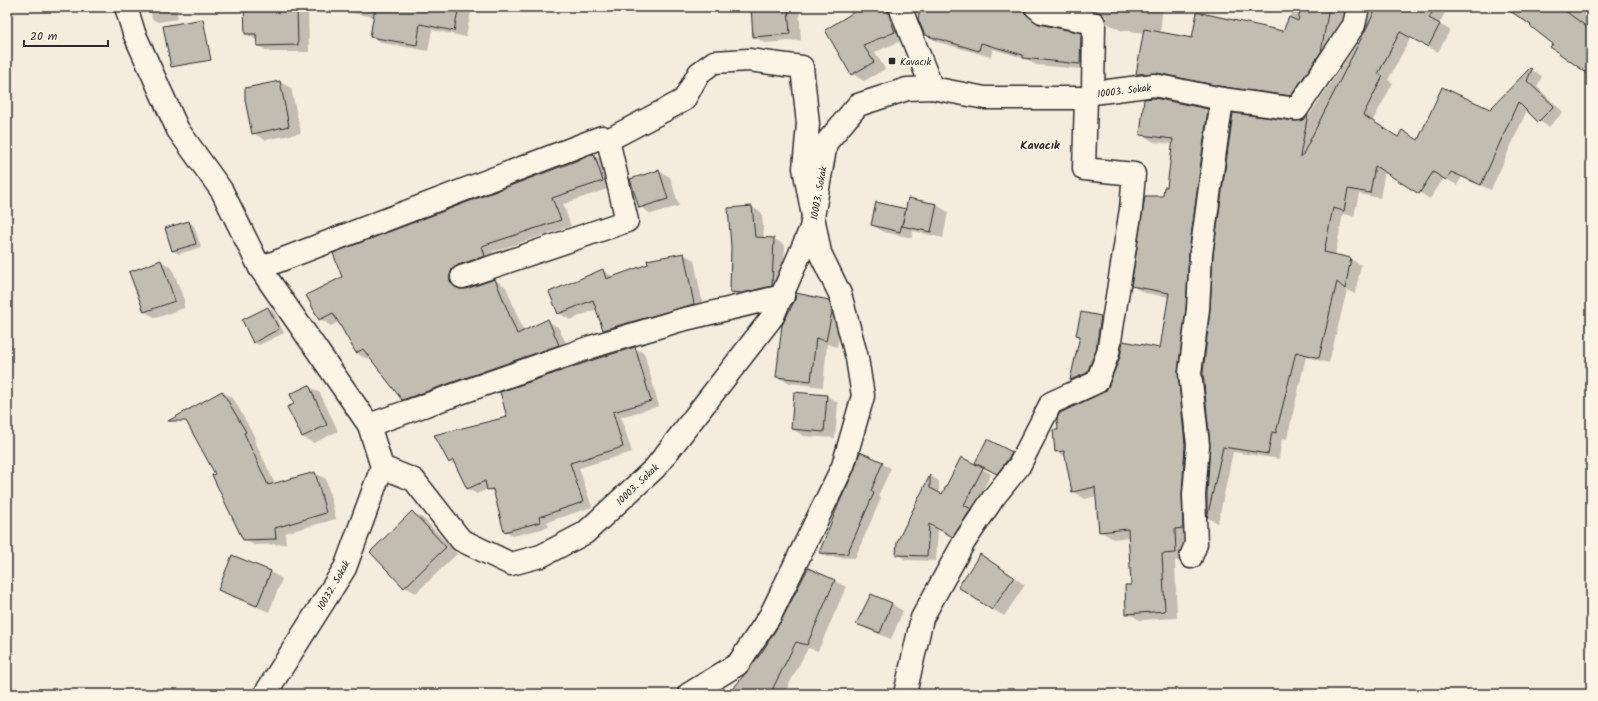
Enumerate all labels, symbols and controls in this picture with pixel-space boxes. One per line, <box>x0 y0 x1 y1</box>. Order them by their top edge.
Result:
scale bar <box>24 22 108 48</box>
text: 20 m <box>30 27 58 46</box>
place label: Kavacık <box>900 54 932 70</box>
marker: Kavacık <box>887 56 897 66</box>
street label: 10003. Sokak <box>1096 80 1152 102</box>
district label: Kavacık <box>1020 136 1061 155</box>
street label: 10003. Sokak <box>806 165 832 221</box>
street label: 10003. Sokak <box>613 460 663 509</box>
street label: 10032. Sokak <box>313 557 355 613</box>

